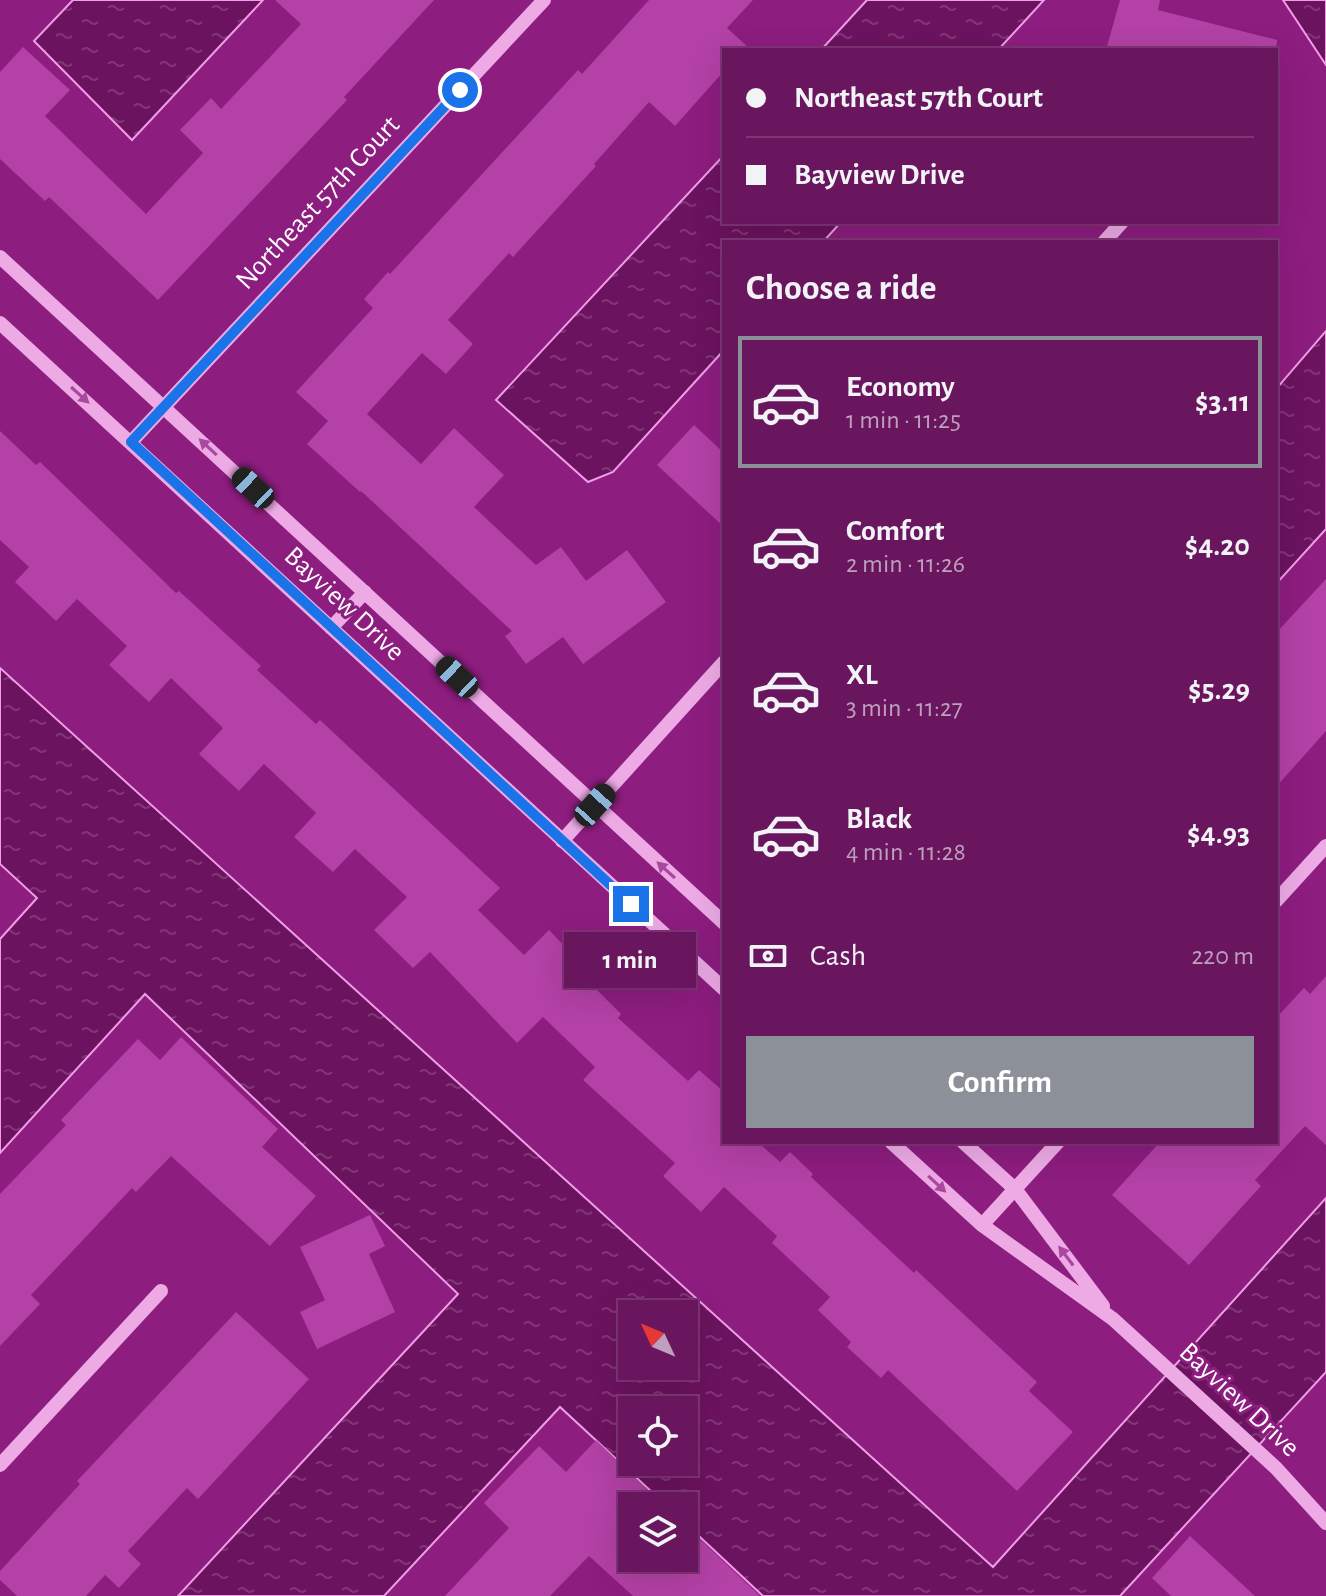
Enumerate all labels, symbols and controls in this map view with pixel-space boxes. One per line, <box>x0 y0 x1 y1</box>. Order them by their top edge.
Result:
route start <box>442 72 478 108</box>
text: Northeast 57th Court <box>794 83 1043 113</box>
street label: Northeast 57th Court <box>231 111 405 295</box>
text: Bayview Drive <box>794 160 965 190</box>
text: Choose a ride <box>746 270 936 306</box>
icon: car <box>750 366 822 438</box>
text: Economy <box>846 372 955 402</box>
one-way arrow <box>70 386 89 404</box>
text: $3.11 <box>1195 387 1250 417</box>
text: 1 min · 11:25 <box>846 407 961 433</box>
one-way arrow <box>199 438 218 456</box>
car <box>227 463 279 513</box>
icon: car <box>750 510 822 582</box>
text: Comfort <box>846 516 945 546</box>
text: $4.20 <box>1185 531 1250 561</box>
street label: Bayview Drive <box>279 542 409 666</box>
text: 2 min · 11:26 <box>846 551 965 577</box>
car <box>431 652 483 702</box>
icon: car <box>750 654 822 726</box>
text: XL <box>846 660 878 690</box>
text: $5.29 <box>1188 675 1250 705</box>
text: 3 min · 11:27 <box>846 695 963 721</box>
car <box>570 779 620 831</box>
icon: car <box>750 798 822 870</box>
text: Black <box>846 804 912 834</box>
text: $4.93 <box>1187 819 1250 849</box>
text: 4 min · 11:28 <box>846 839 966 865</box>
one-way arrow <box>657 862 676 880</box>
route end <box>613 886 649 922</box>
callout: 1 min <box>565 932 697 988</box>
icon: cash <box>746 934 790 978</box>
text: Cash <box>810 941 866 971</box>
text: 220 m <box>1192 943 1254 969</box>
text: 1 min <box>603 947 657 973</box>
button: Confirm <box>746 1036 1254 1128</box>
one-way arrow <box>927 1174 946 1192</box>
one-way arrow <box>1058 1246 1074 1267</box>
north arrow <box>618 1300 698 1380</box>
map controls <box>618 1300 698 1572</box>
street label: Bayview Drive <box>1174 1338 1304 1462</box>
button: locate <box>618 1396 698 1476</box>
button: layers <box>618 1492 698 1572</box>

